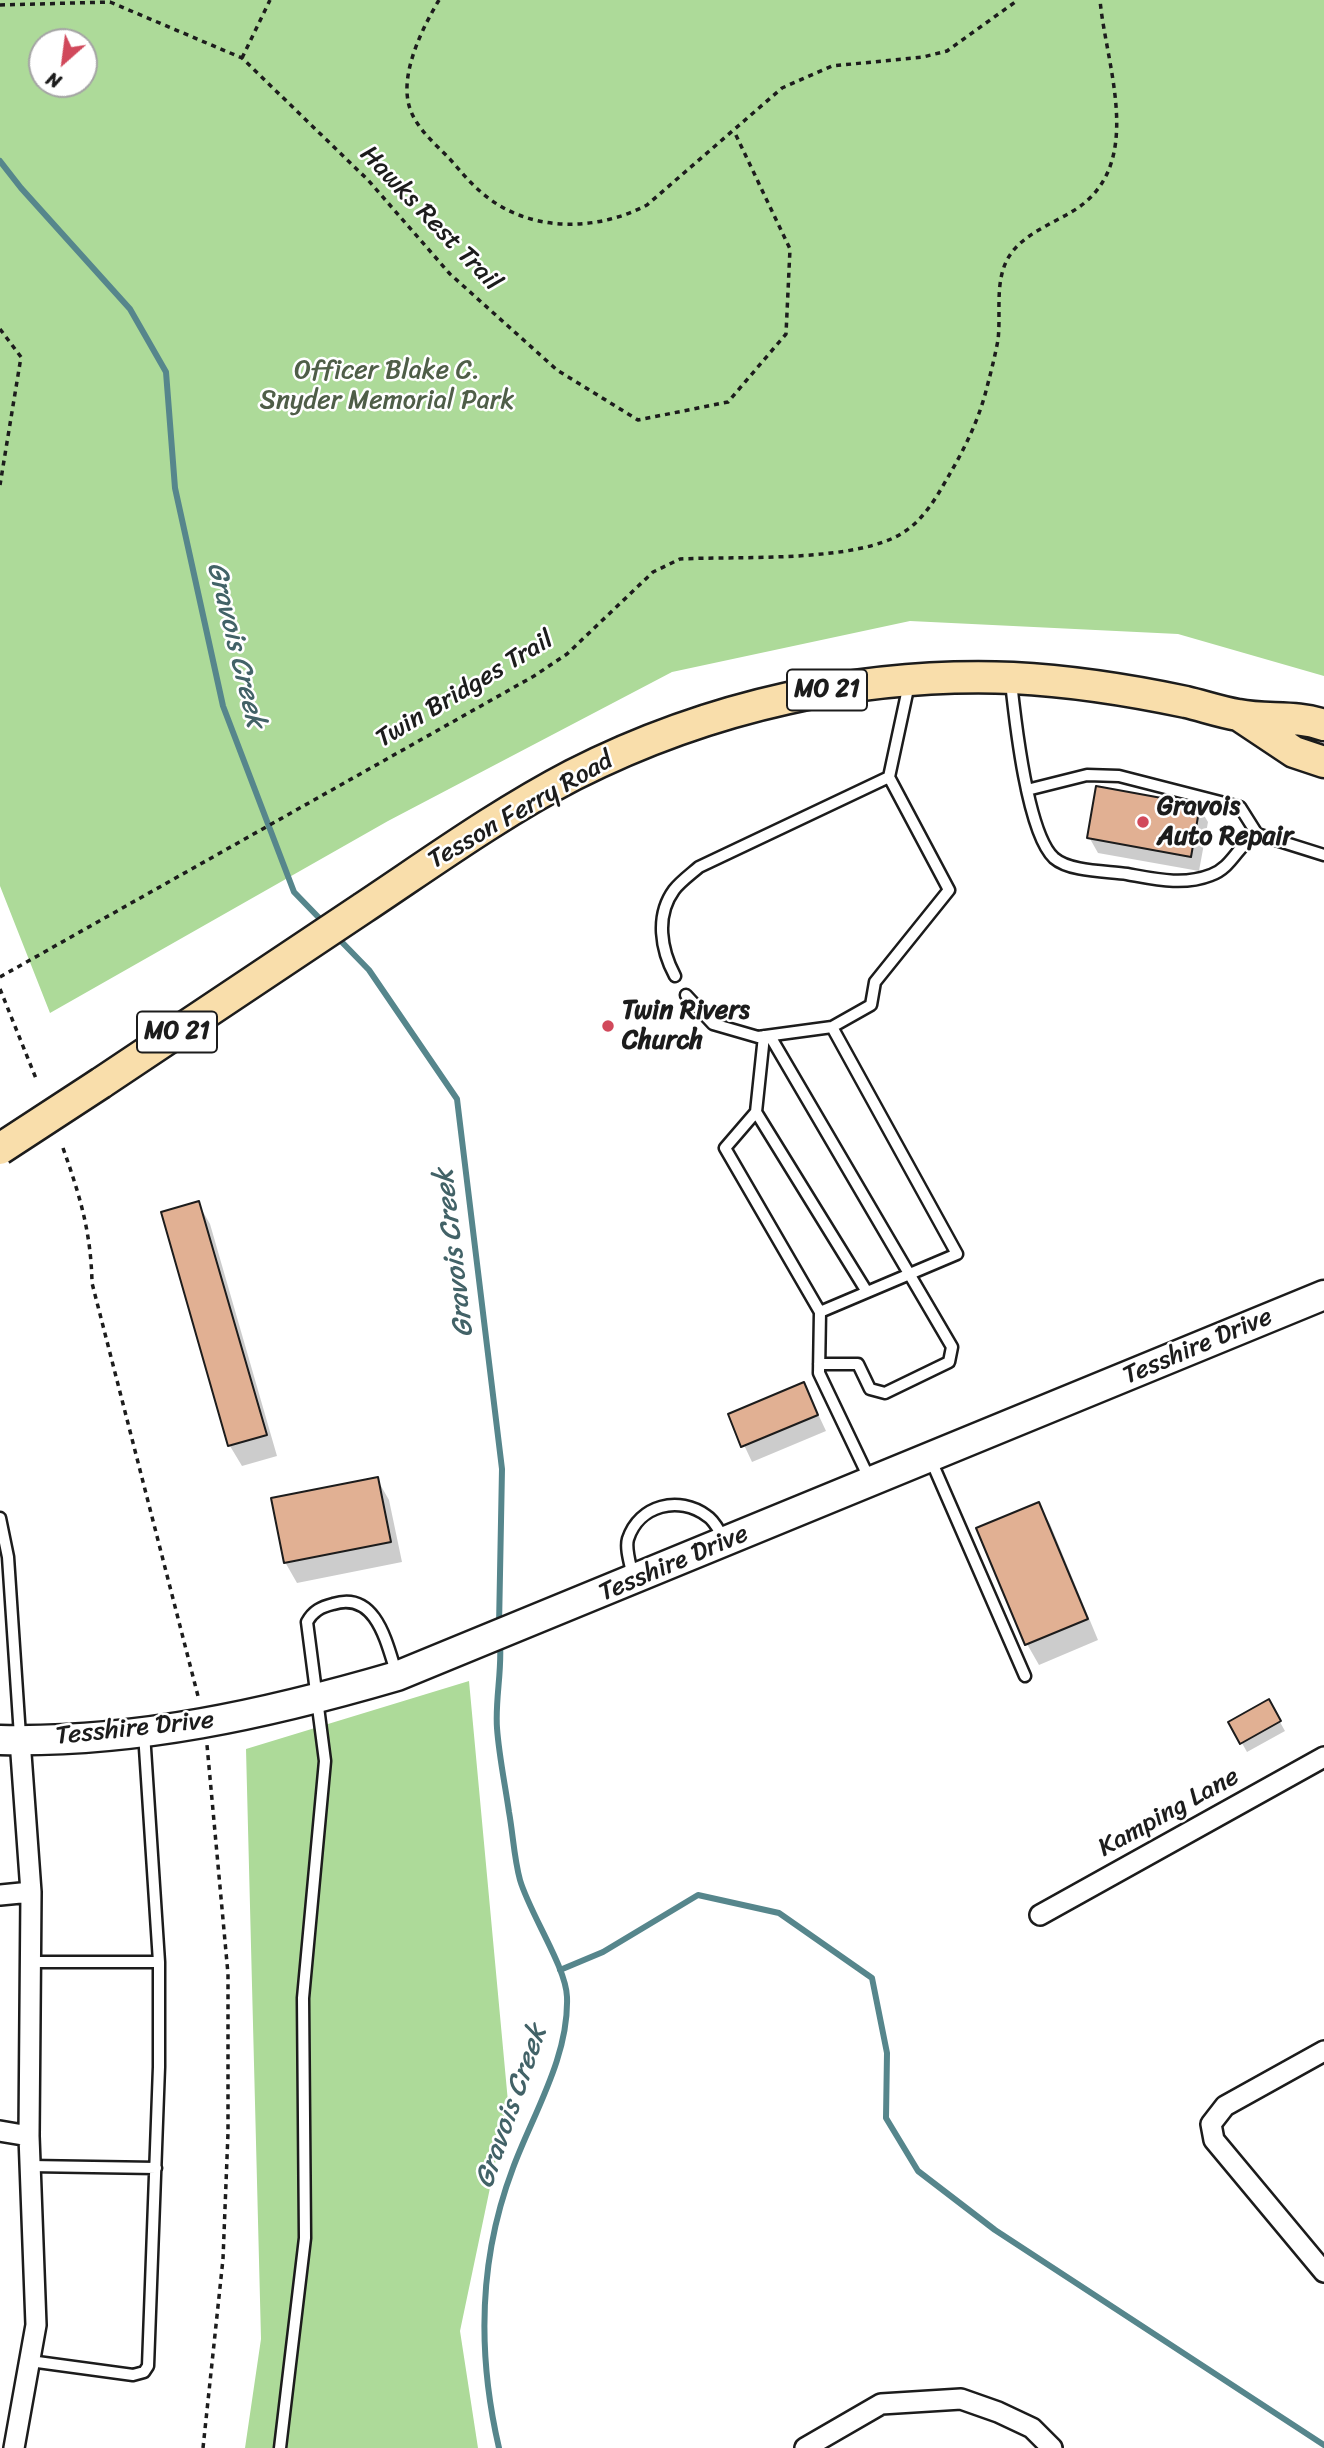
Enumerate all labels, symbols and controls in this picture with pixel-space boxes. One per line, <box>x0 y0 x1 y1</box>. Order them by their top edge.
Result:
north arrow <box>28 28 98 98</box>
text: N <box>40 63 67 98</box>
street label: Hawks Rest Trail <box>353 140 507 298</box>
park label: Officer Blake C. Snyder Memorial Park <box>260 355 514 416</box>
water label: Gravois Creek <box>198 559 272 731</box>
street label: Twin Bridges Trail <box>371 625 559 755</box>
road number: MO 21 <box>787 670 867 710</box>
street label: Tesson Ferry Road <box>423 745 619 877</box>
place label: Gravois Auto Repair <box>1157 791 1293 852</box>
marker: Gravois Auto Repair <box>1135 814 1151 830</box>
place label: Twin Rivers Church <box>622 995 750 1056</box>
road number: MO 21 <box>137 1012 217 1052</box>
marker: Twin Rivers Church <box>600 1018 616 1034</box>
water label: Gravois Creek <box>428 1167 482 1339</box>
street label: Tesshire Drive <box>1119 1302 1277 1392</box>
street label: Tesshire Drive <box>595 1519 753 1609</box>
street label: Tesshire Drive <box>54 1705 216 1753</box>
street label: Kamping Lane <box>1093 1761 1245 1865</box>
water label: Gravois Creek <box>469 2021 555 2193</box>

